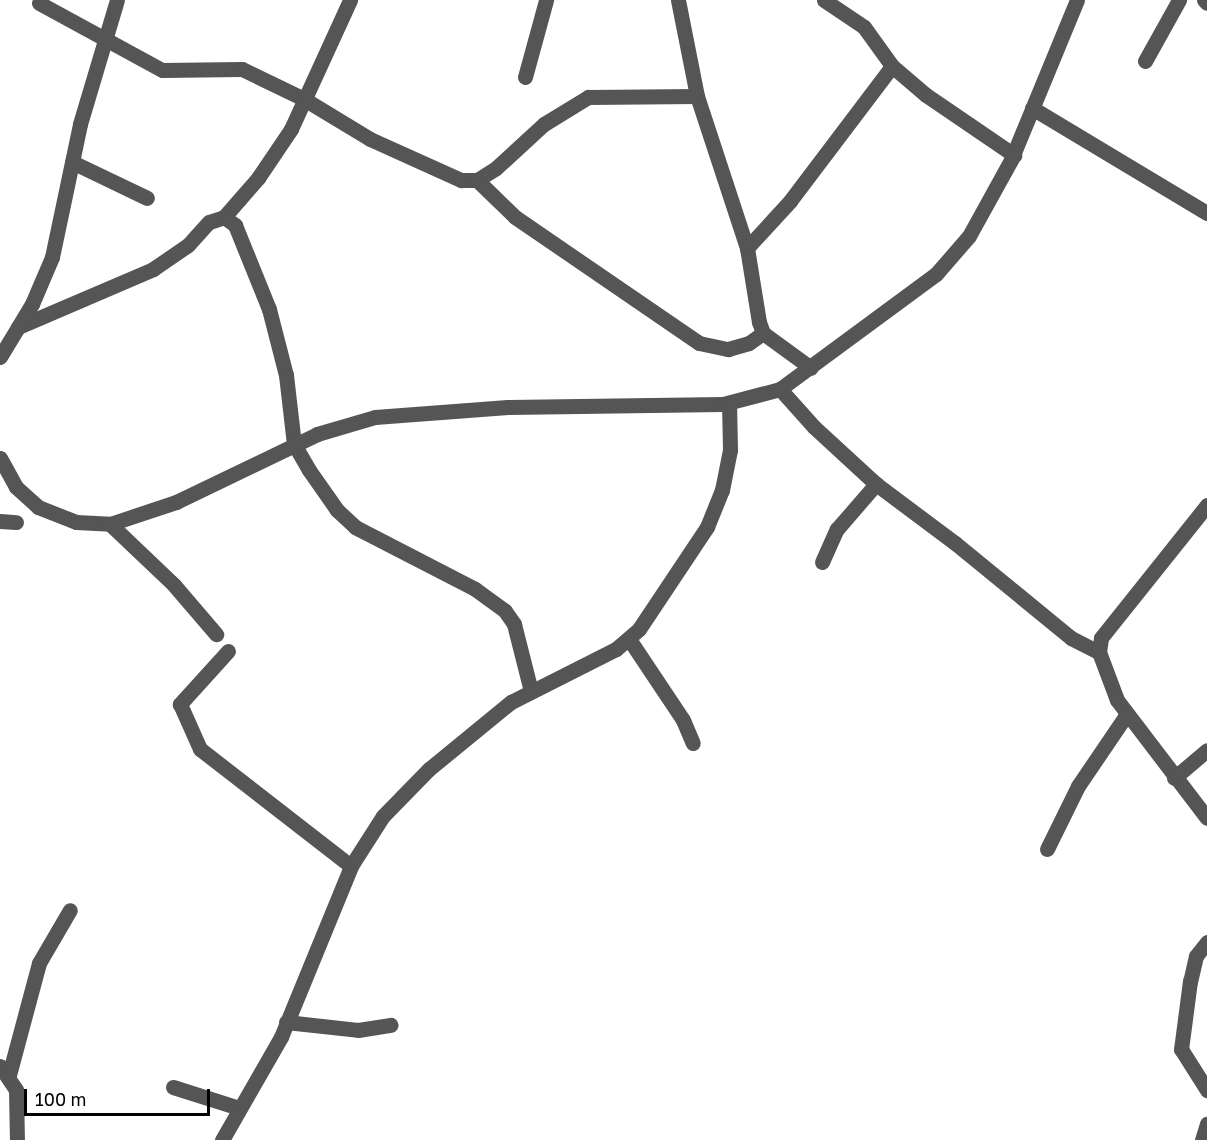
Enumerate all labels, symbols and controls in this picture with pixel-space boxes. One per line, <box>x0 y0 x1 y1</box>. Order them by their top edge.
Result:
scale bar <box>27 1077 213 1115</box>
text: 100 m <box>35 1088 86 1110</box>

